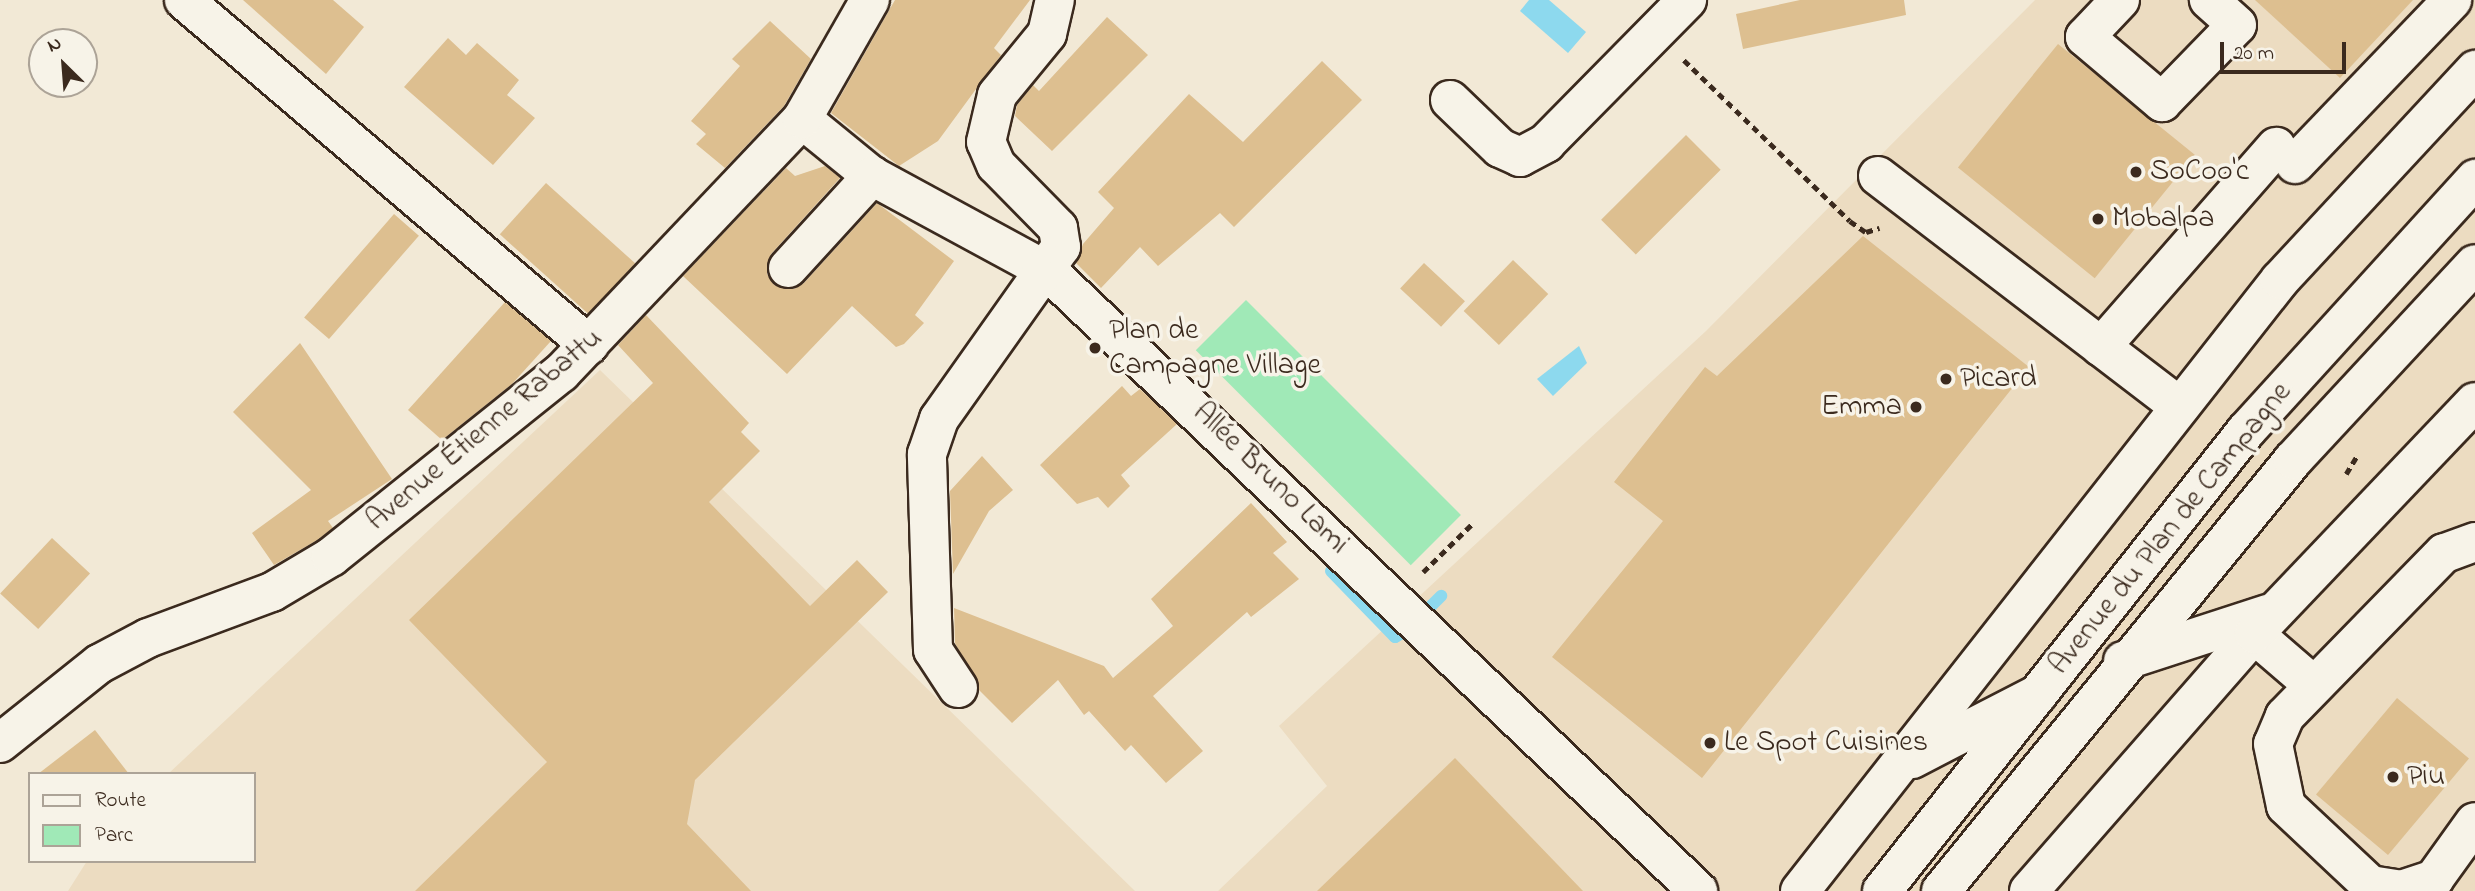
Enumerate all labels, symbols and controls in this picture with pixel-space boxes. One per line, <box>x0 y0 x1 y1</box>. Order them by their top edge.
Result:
north arrow <box>28 28 98 98</box>
scale bar <box>2223 28 2349 72</box>
text: N <box>43 30 66 60</box>
text: 20 m <box>2233 39 2274 69</box>
place label: SoCoo'c <box>2150 154 2249 190</box>
marker: SoCoo'c <box>2128 164 2144 180</box>
place label: Mobalpa <box>2112 201 2215 237</box>
marker: Mobalpa <box>2090 211 2106 227</box>
place label: Plan de Campagne Village <box>1109 313 1321 384</box>
street label: Avenue Étienne Rabattu <box>360 321 610 539</box>
marker: Plan de Campagne Village <box>1087 340 1103 356</box>
place label: Picard <box>1960 361 2037 397</box>
marker: Picard <box>1938 371 1954 387</box>
street label: Avenue du Plan de Campagne <box>2042 376 2300 682</box>
place label: Emma <box>1821 389 1902 425</box>
street label: Allée Bruno Lami <box>1184 395 1356 563</box>
marker: Emma <box>1908 399 1924 415</box>
place label: Le Spot Cuisines <box>1724 725 1928 761</box>
marker: Le Spot Cuisines <box>1702 735 1718 751</box>
place label: Piu <box>2407 759 2445 795</box>
marker: Piu <box>2385 769 2401 785</box>
legend <box>28 772 256 863</box>
text: Route <box>95 786 146 816</box>
text: Parc <box>95 821 133 851</box>

